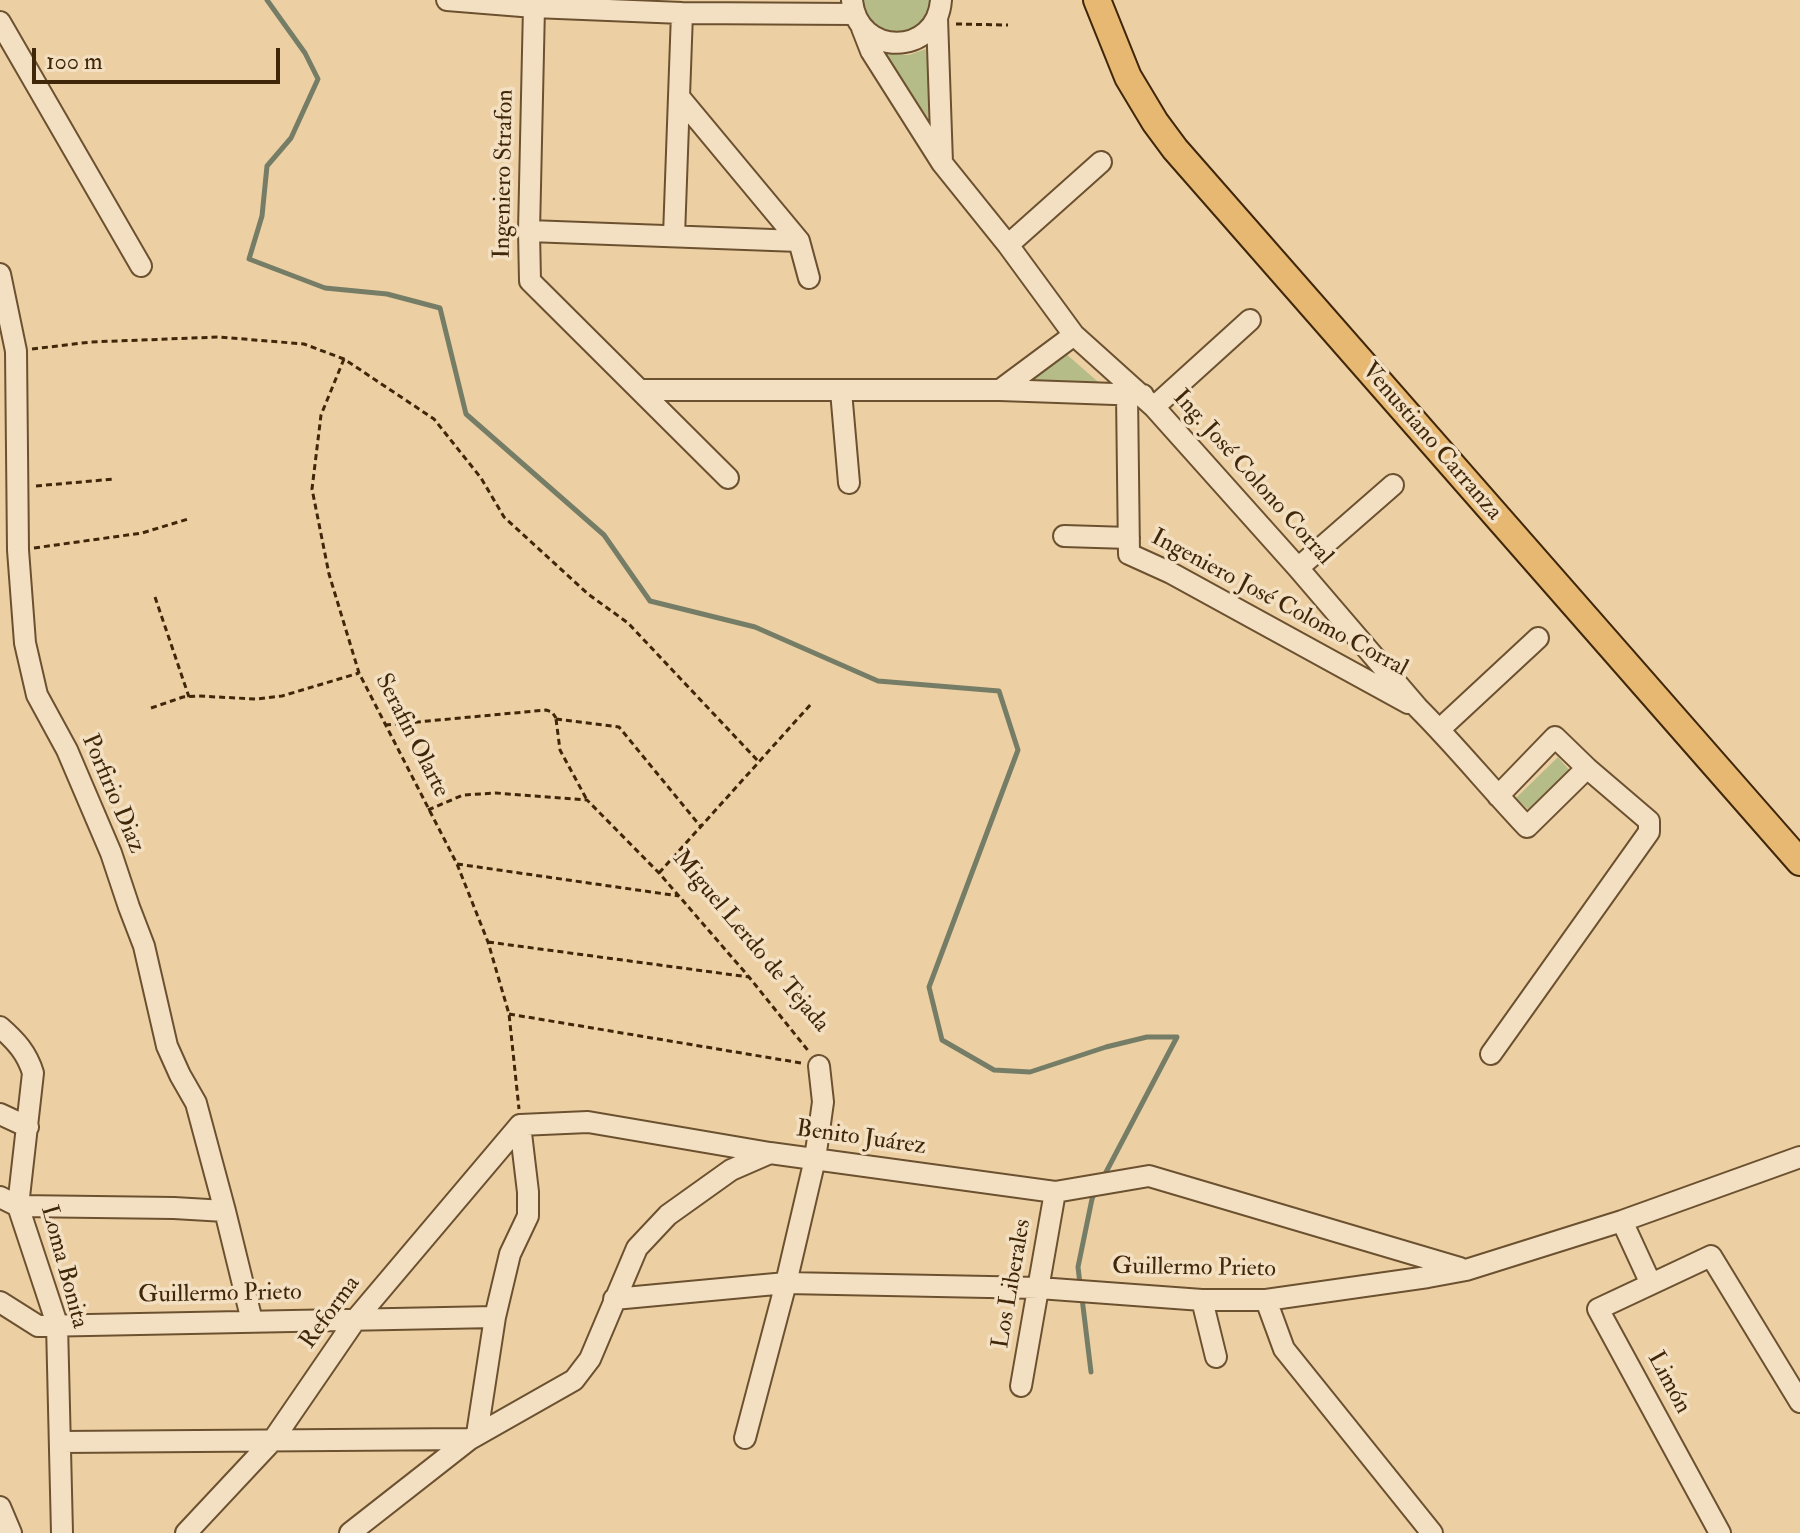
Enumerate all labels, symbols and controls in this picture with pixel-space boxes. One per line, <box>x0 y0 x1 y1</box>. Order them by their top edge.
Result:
scale bar <box>36 32 284 82</box>
text: 100 m <box>46 46 103 77</box>
street label: Ingeniero Strafon <box>489 89 521 259</box>
street label: Venustiano Carranza <box>1355 357 1507 527</box>
street label: Ing. José Colono Corral <box>1166 384 1338 572</box>
street label: Ingeniero José Colomo Corral <box>1146 524 1412 684</box>
street label: Serafin Olarte <box>368 669 454 803</box>
street label: Porfirio Diaz <box>74 730 150 858</box>
street label: Miguel Lerdo de Tejada <box>665 845 835 1039</box>
street label: Benito Juárez <box>794 1116 928 1162</box>
street label: Loma Bonita <box>33 1202 93 1332</box>
street label: Los Liberales <box>987 1217 1039 1351</box>
street label: Guillermo Prieto <box>1112 1253 1276 1285</box>
street label: Reforma <box>295 1271 367 1355</box>
street label: Guillermo Prieto <box>138 1279 302 1311</box>
street label: Limón <box>1640 1347 1696 1419</box>

